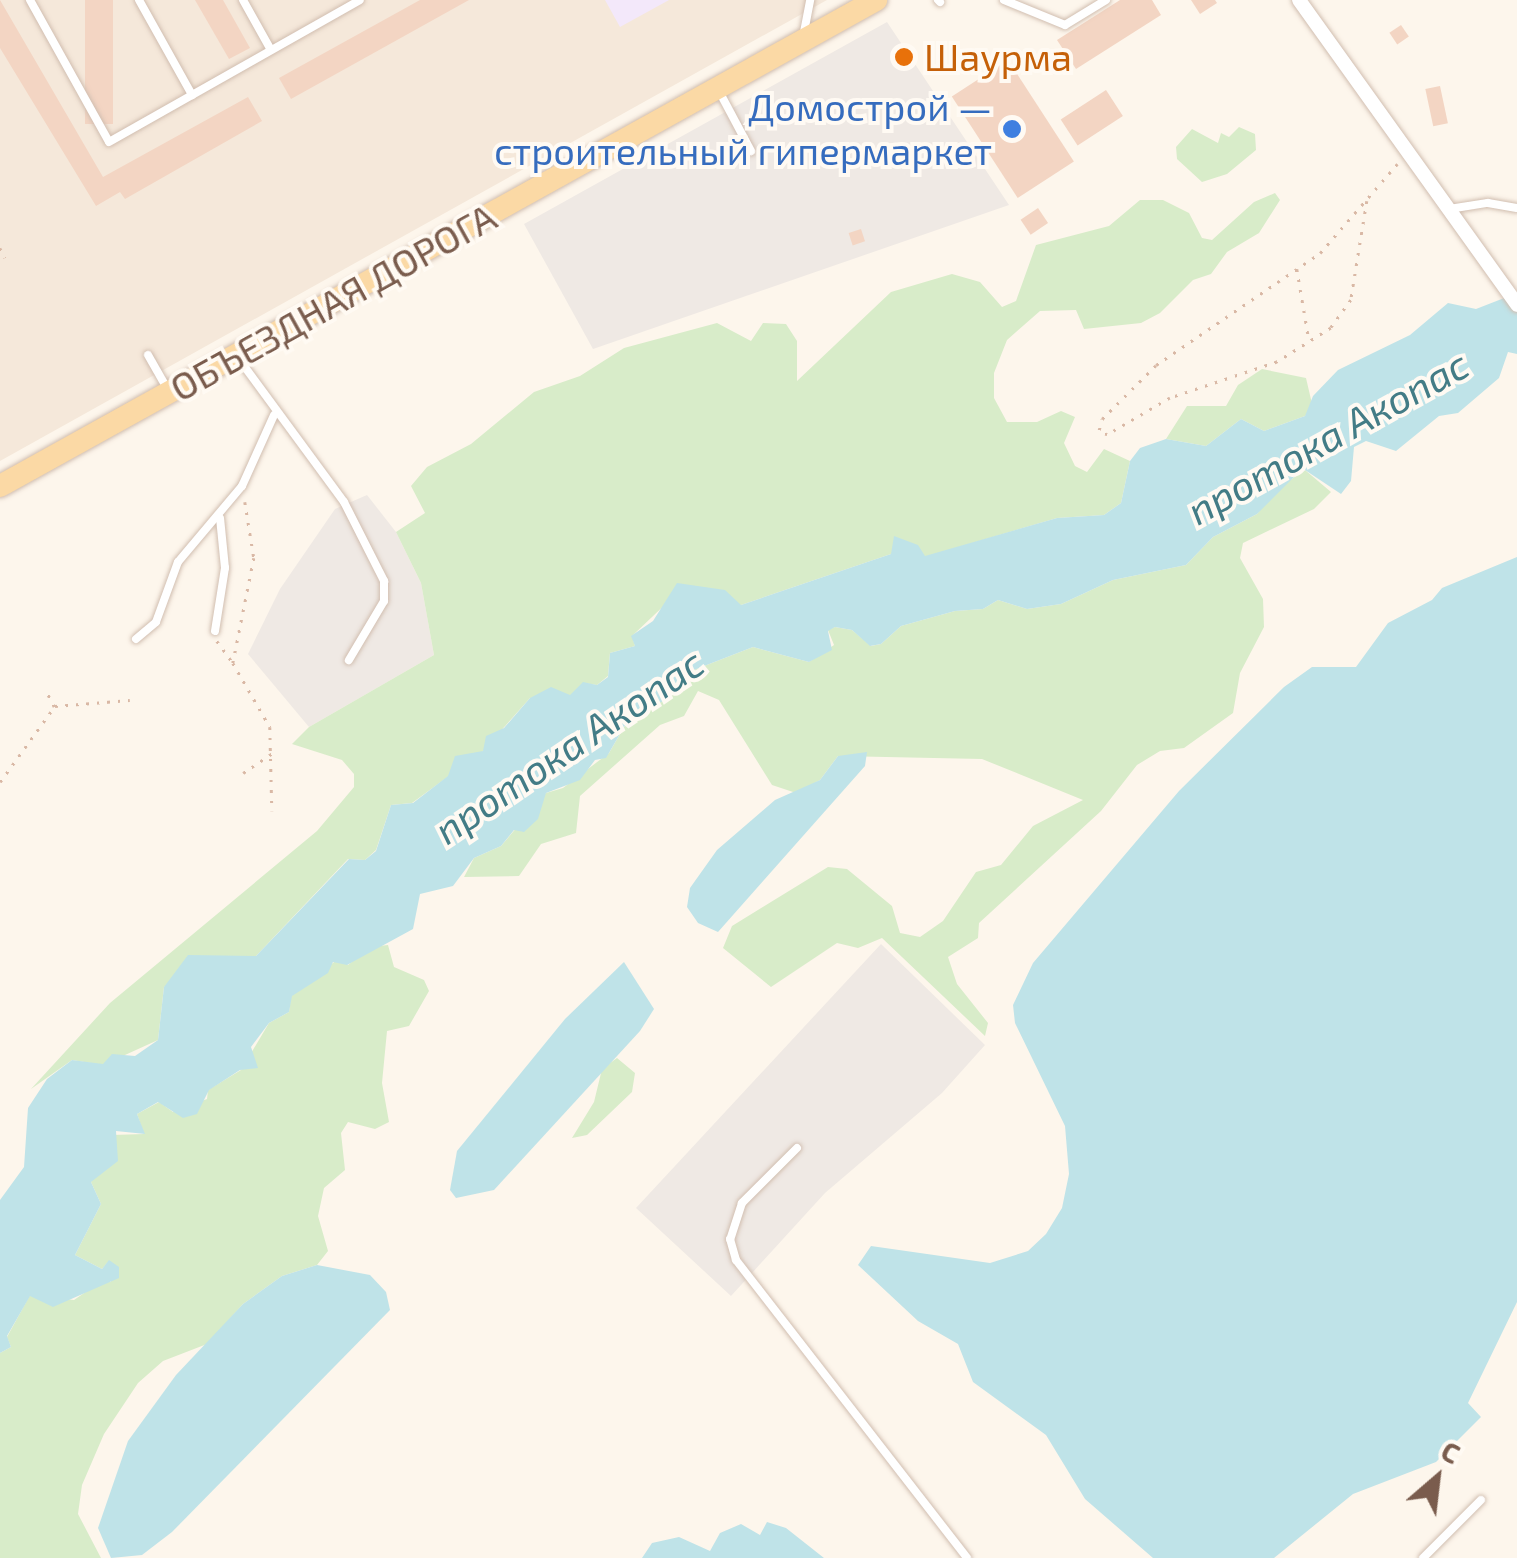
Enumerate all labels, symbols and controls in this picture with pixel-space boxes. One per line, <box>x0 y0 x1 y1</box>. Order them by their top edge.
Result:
place label: Шаурма <box>924 34 1072 80</box>
marker: Шаурма <box>893 46 915 68</box>
place label: Домострой — строительный гипермаркет <box>494 84 992 173</box>
marker: Домострой — строительный гипермаркет <box>1001 118 1023 140</box>
street label: ОБЪЕЗДНАЯ ДОРОГА <box>162 193 504 411</box>
water label: протока Акопас <box>1178 339 1476 533</box>
water label: протока Акопас <box>424 637 712 853</box>
north arrow <box>1387 1428 1487 1528</box>
text: С <box>1436 1433 1466 1470</box>

